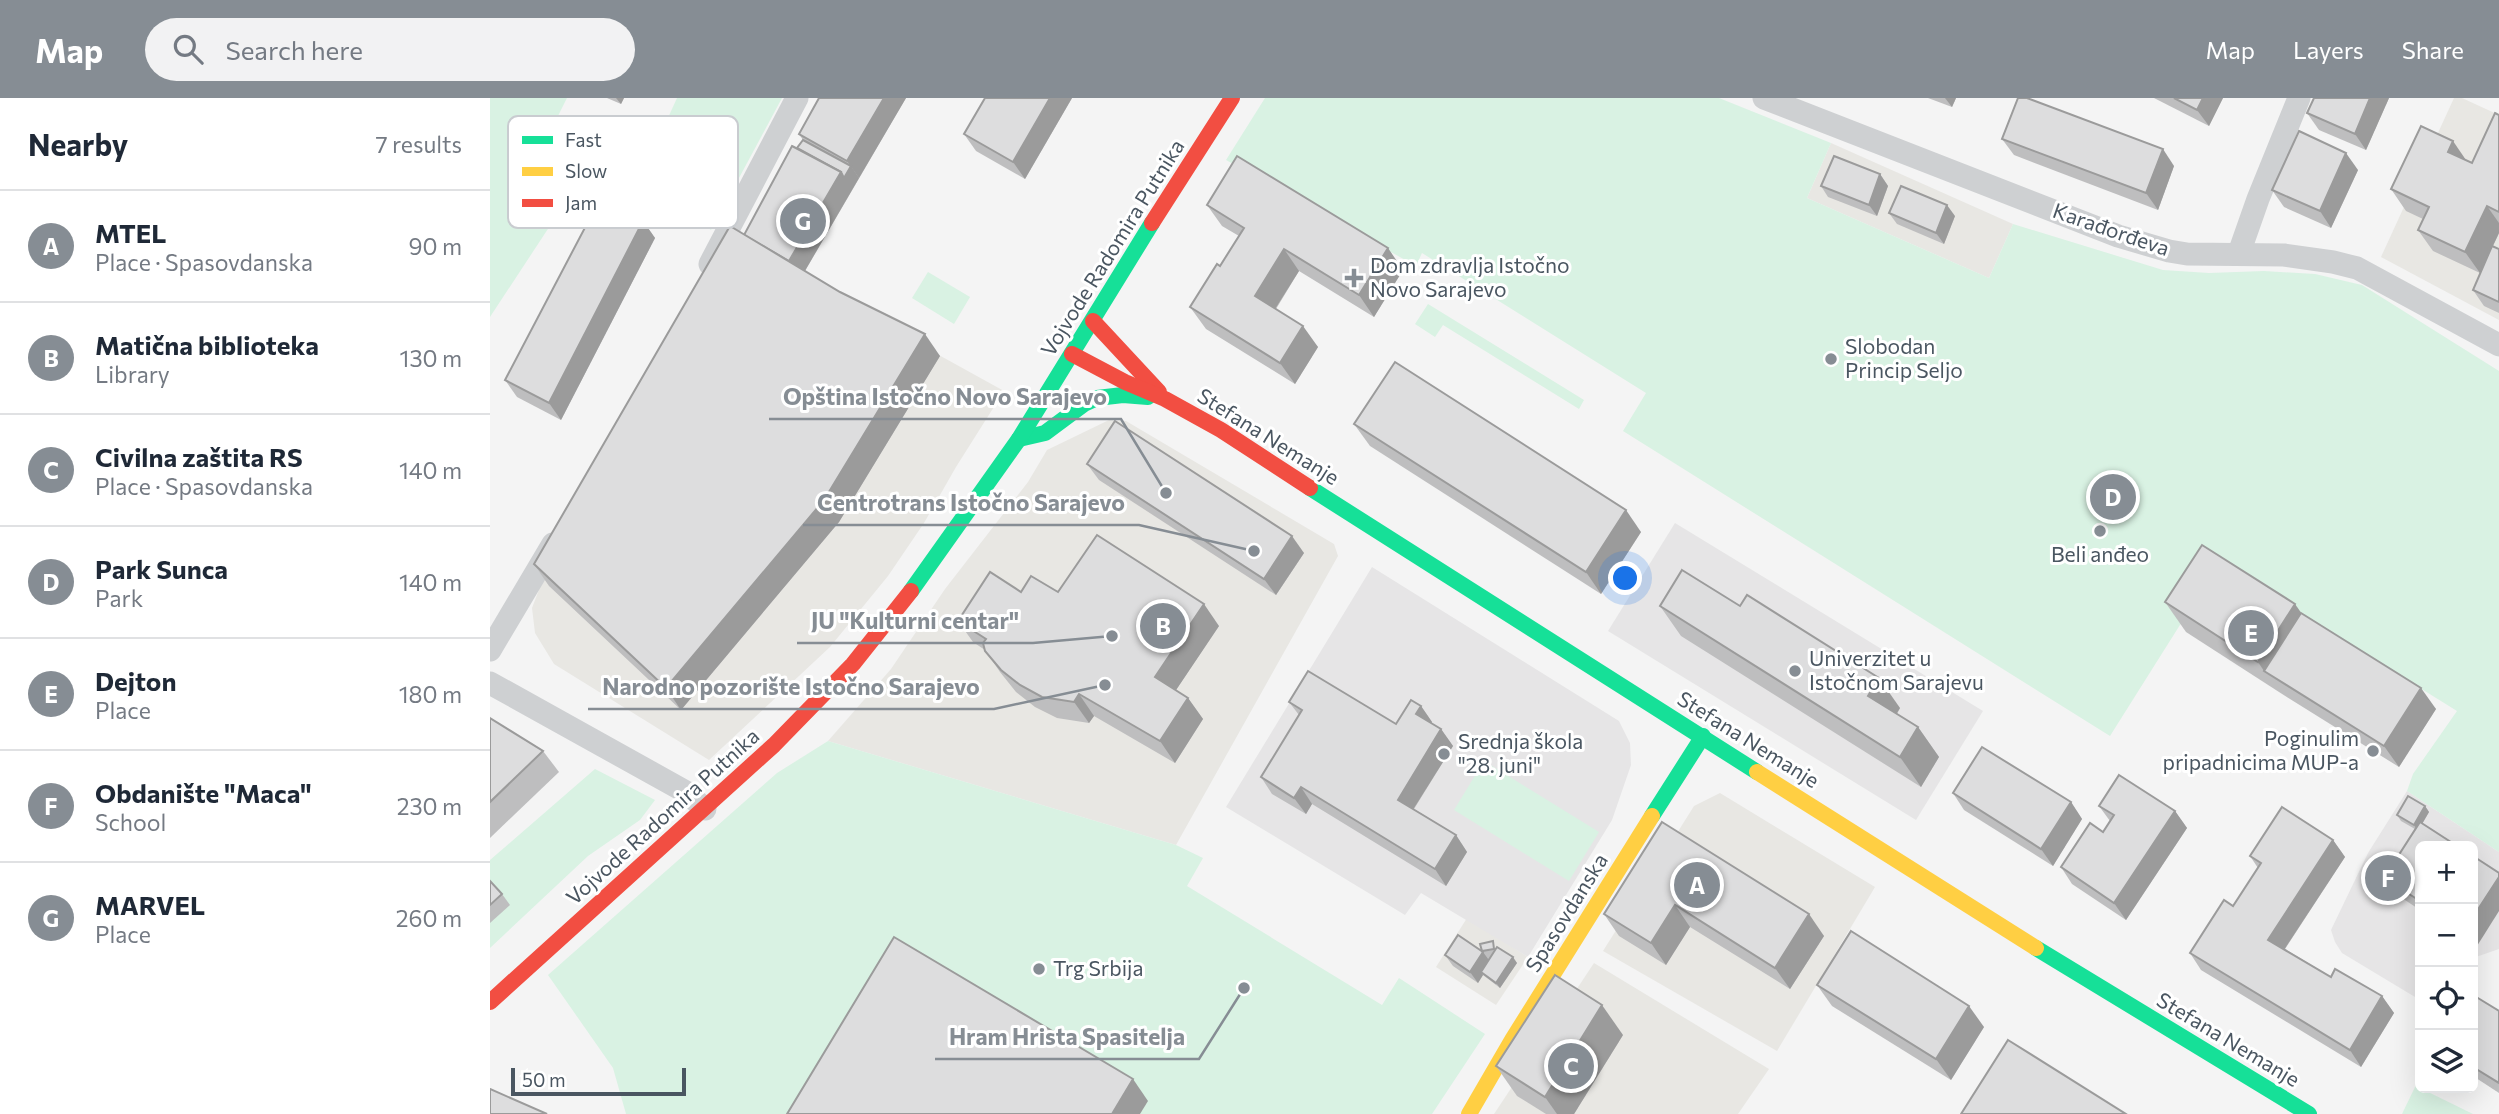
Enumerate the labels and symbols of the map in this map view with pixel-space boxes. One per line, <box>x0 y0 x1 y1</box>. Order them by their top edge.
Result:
legend <box>508 116 738 228</box>
text: Fast <box>565 128 602 151</box>
street label: Vojvode Radomira Putnika <box>1035 134 1189 360</box>
text: Slow <box>565 159 607 182</box>
text: Jam <box>565 191 597 214</box>
pin: G <box>780 195 826 247</box>
street label: Karađorđeva <box>2050 197 2173 260</box>
place label: Dom zdravlja Istočno Novo Sarajevo <box>1370 252 1570 301</box>
marker: Dom zdravlja Istočno Novo Sarajevo <box>1344 268 1364 288</box>
place label: Slobodan Princip Seljo <box>1845 333 1963 382</box>
marker: Slobodan Princip Seljo <box>1823 351 1839 367</box>
callout: Opština Istočno Novo Sarajevo <box>769 375 1121 419</box>
text: Opština Istočno Novo Sarajevo <box>783 382 1107 410</box>
street label: Stefana Nemanje <box>1193 382 1344 489</box>
pin: D <box>2090 471 2136 523</box>
callout: Centrotrans Istočno Sarajevo <box>803 481 1139 525</box>
text: Centrotrans Istočno Sarajevo <box>817 488 1125 516</box>
marker: Beli anđeo <box>2092 523 2108 539</box>
place label: Beli anđeo <box>2051 541 2149 566</box>
your location <box>1608 561 1642 595</box>
callout: JU "Kulturni centar" <box>797 599 1033 643</box>
pin: B <box>1140 600 1186 652</box>
text: JU "Kulturni centar" <box>811 606 1019 634</box>
pin: E <box>2228 607 2274 659</box>
place label: Univerzitet u Istočnom Sarajevu <box>1809 645 1984 694</box>
marker: Univerzitet u Istočnom Sarajevu <box>1787 663 1803 679</box>
callout: Narodno pozorište Istočno Sarajevo <box>588 665 994 709</box>
text: Narodno pozorište Istočno Sarajevo <box>602 672 980 700</box>
street label: Stefana Nemanje <box>1673 685 1824 792</box>
street label: Vojvode Radomira Putnika <box>560 723 764 909</box>
place label: Poginulim pripadnicima MUP-a <box>2162 725 2359 774</box>
place label: Srednja škola "28. juni" <box>1458 728 1583 777</box>
marker: Poginulim pripadnicima MUP-a <box>2365 743 2381 759</box>
marker: Srednja škola "28. juni" <box>1436 746 1452 762</box>
street label: Spasovdanska <box>1519 848 1612 976</box>
pin: F <box>2365 852 2411 904</box>
pin: A <box>1674 859 1720 911</box>
place label: Trg Srbija <box>1053 955 1143 980</box>
marker: Trg Srbija <box>1031 961 1047 977</box>
street label: Stefana Nemanje <box>2153 986 2305 1091</box>
callout: Hram Hrista Spasitelja <box>935 1015 1199 1059</box>
text: Hram Hrista Spasitelja <box>949 1022 1185 1050</box>
pin: C <box>1548 1040 1594 1092</box>
scale bar <box>511 1065 686 1097</box>

